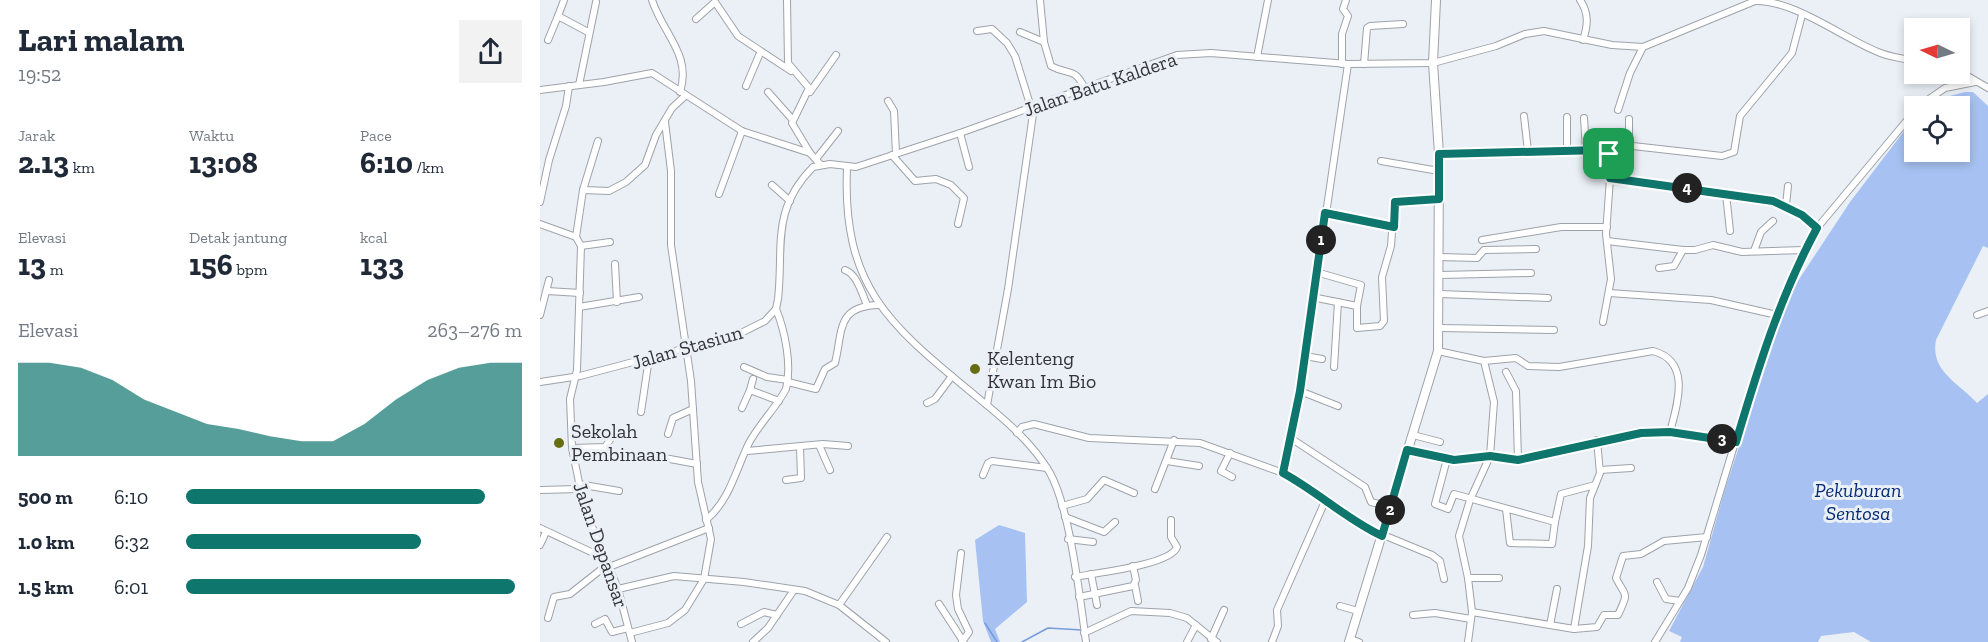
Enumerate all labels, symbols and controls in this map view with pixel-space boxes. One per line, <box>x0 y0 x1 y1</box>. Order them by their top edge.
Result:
north arrow <box>1904 18 1970 84</box>
map controls <box>1904 18 1970 162</box>
text: Lari malam <box>18 20 184 59</box>
button: share <box>459 20 522 83</box>
street label: Jalan Batu Kaldera <box>1020 46 1180 121</box>
text: 19:52 <box>18 62 61 86</box>
button: locate <box>1904 96 1970 162</box>
text: Jarak <box>18 126 55 145</box>
text: Waktu <box>189 126 234 145</box>
text: Pace <box>360 126 392 145</box>
pin <box>1583 128 1634 179</box>
icon: arrive <box>1592 137 1625 170</box>
text: 2.13 <box>18 145 69 181</box>
text: 13:08 <box>189 145 258 181</box>
text: 6:10 <box>360 145 413 181</box>
text: km <box>69 158 95 177</box>
text: /km <box>413 158 444 177</box>
pin: 4 <box>1672 173 1702 203</box>
text: 4 <box>1682 178 1692 197</box>
pin: 1 <box>1306 225 1336 255</box>
text: Elevasi <box>18 228 66 247</box>
text: Detak jantung <box>189 228 287 247</box>
text: kcal <box>360 228 387 247</box>
text: 1 <box>1318 230 1324 249</box>
text: 13 <box>18 247 46 283</box>
text: 156 <box>189 247 233 283</box>
text: 133 <box>360 247 404 283</box>
text: m <box>46 260 64 279</box>
text: bpm <box>233 260 268 279</box>
text: Elevasi <box>18 318 78 342</box>
text: 263–276 m <box>427 318 522 342</box>
street label: Jalan Stasiun <box>629 320 746 374</box>
place label: Kelenteng Kwan Im Bio <box>987 346 1096 393</box>
marker: Kelenteng Kwan Im Bio <box>968 362 982 376</box>
place label: Sekolah Pembinaan <box>571 419 668 466</box>
pin: 3 <box>1707 424 1737 454</box>
text: 3 <box>1718 429 1726 448</box>
marker: Sekolah Pembinaan <box>552 436 566 450</box>
park label: Pekuburan Sentosa <box>1815 478 1901 525</box>
street label: Jalan Depansar <box>568 479 634 611</box>
text: 500 m <box>18 485 73 509</box>
text: 6:10 <box>114 485 148 509</box>
pin: 2 <box>1375 495 1405 525</box>
text: 2 <box>1386 500 1394 519</box>
text: 1.0 km <box>18 530 74 554</box>
text: 6:32 <box>114 530 149 554</box>
text: 1.5 km <box>18 575 73 599</box>
text: 6:01 <box>114 575 148 599</box>

